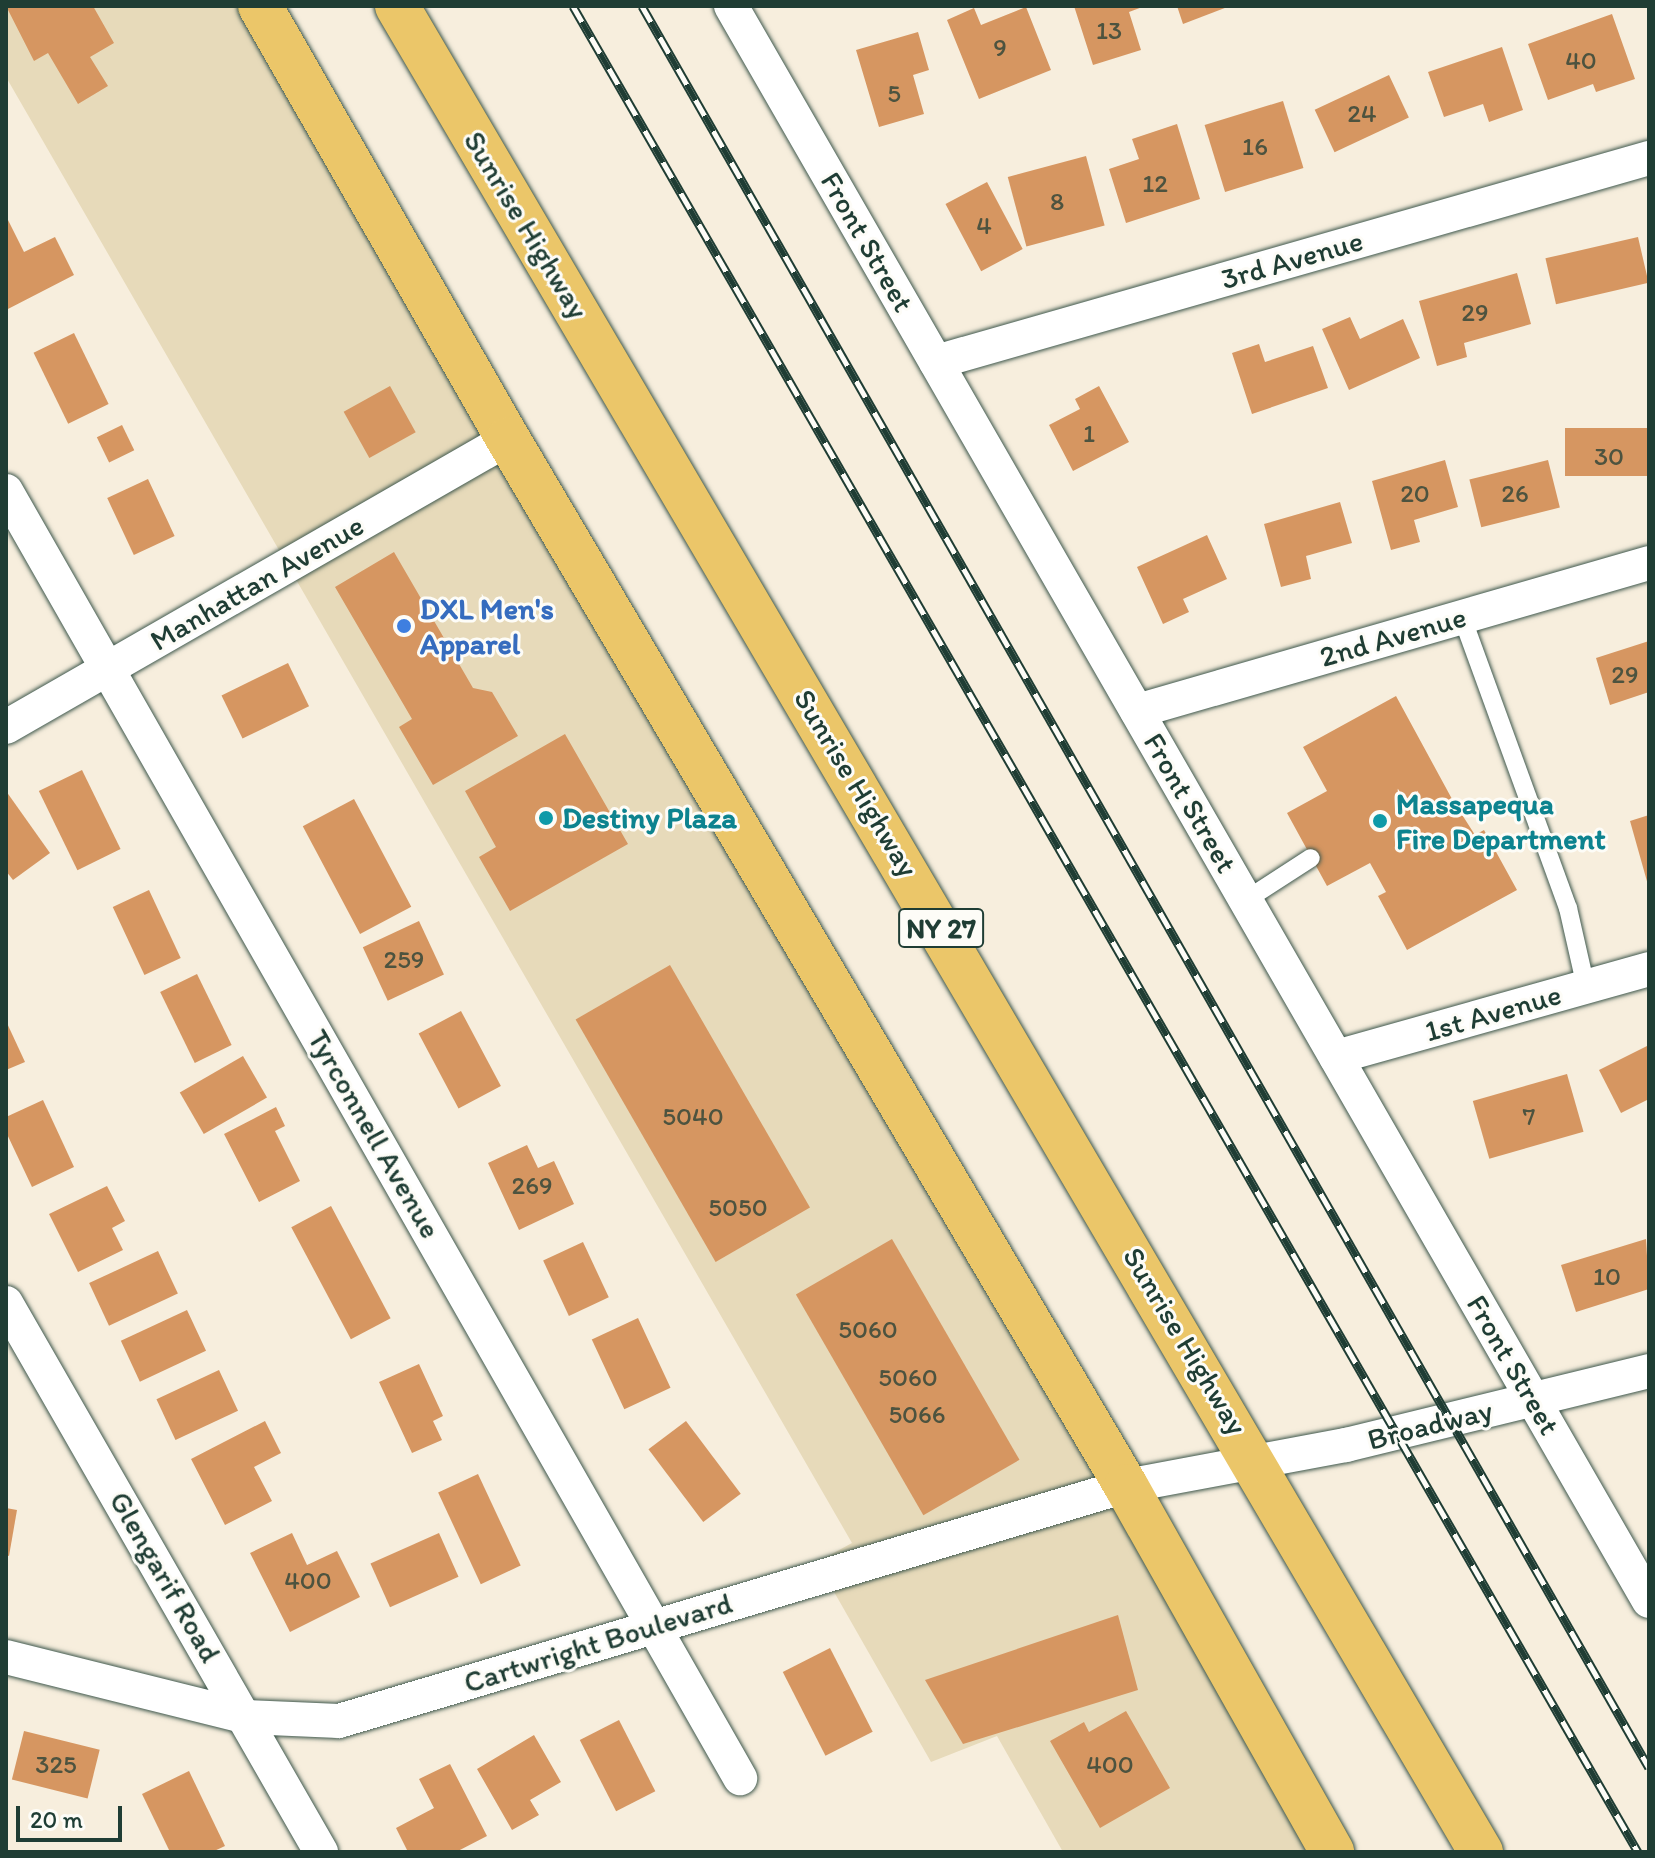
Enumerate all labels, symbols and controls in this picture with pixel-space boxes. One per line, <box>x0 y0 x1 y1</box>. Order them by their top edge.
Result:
house number: 13 <box>1096 15 1122 47</box>
house number: 9 <box>993 32 1007 64</box>
house number: 40 <box>1565 45 1597 77</box>
house number: 5 <box>887 78 901 110</box>
house number: 24 <box>1347 98 1377 130</box>
street label: Sunrise Highway <box>456 125 596 325</box>
house number: 16 <box>1242 131 1268 163</box>
street label: Front Street <box>812 166 922 318</box>
house number: 12 <box>1142 168 1168 200</box>
house number: 8 <box>1050 186 1064 218</box>
house number: 4 <box>976 210 992 242</box>
street label: 3rd Avenue <box>1217 223 1367 297</box>
house number: 29 <box>1461 297 1489 329</box>
house number: 1 <box>1083 418 1095 450</box>
house number: 30 <box>1594 441 1624 473</box>
house number: 20 <box>1400 478 1430 510</box>
house number: 26 <box>1501 478 1529 510</box>
street label: Manhattan Avenue <box>144 507 370 659</box>
place label: DXL Men's Apparel <box>420 591 554 662</box>
street label: 2nd Avenue <box>1316 599 1470 675</box>
marker: DXL Men's Apparel <box>395 617 413 635</box>
house number: 29 <box>1611 659 1639 691</box>
street label: Sunrise Highway <box>786 683 926 883</box>
street label: Front Street <box>1135 727 1245 879</box>
place label: Massapequa Fire Department <box>1396 786 1606 856</box>
place label: Destiny Plaza <box>562 800 736 836</box>
marker: Destiny Plaza <box>537 809 555 827</box>
marker: Massapequa Fire Department <box>1371 812 1389 830</box>
road number: NY 27 <box>897 904 985 952</box>
house number: 259 <box>384 944 424 976</box>
street label: 1st Avenue <box>1421 977 1565 1049</box>
street label: Tyrconnell Avenue <box>300 1024 448 1244</box>
house number: 5040 <box>662 1101 724 1133</box>
house number: 7 <box>1523 1101 1535 1133</box>
house number: 269 <box>511 1170 553 1202</box>
house number: 5050 <box>708 1192 768 1224</box>
street label: Sunrise Highway <box>1115 1241 1255 1441</box>
house number: 10 <box>1593 1261 1621 1293</box>
street label: Front Street <box>1458 1289 1568 1441</box>
house number: 5060 <box>838 1314 898 1346</box>
house number: 5060 <box>878 1362 938 1394</box>
street label: Broadway <box>1364 1392 1496 1458</box>
house number: 5066 <box>888 1399 946 1431</box>
street label: Glengarif Road <box>101 1485 229 1669</box>
house number: 400 <box>284 1565 332 1597</box>
street label: Cartwright Boulevard <box>459 1585 737 1701</box>
house number: 325 <box>35 1749 77 1781</box>
house number: 400 <box>1086 1749 1134 1781</box>
scale bar <box>20 1790 126 1840</box>
text: 20 m <box>30 1805 83 1834</box>

